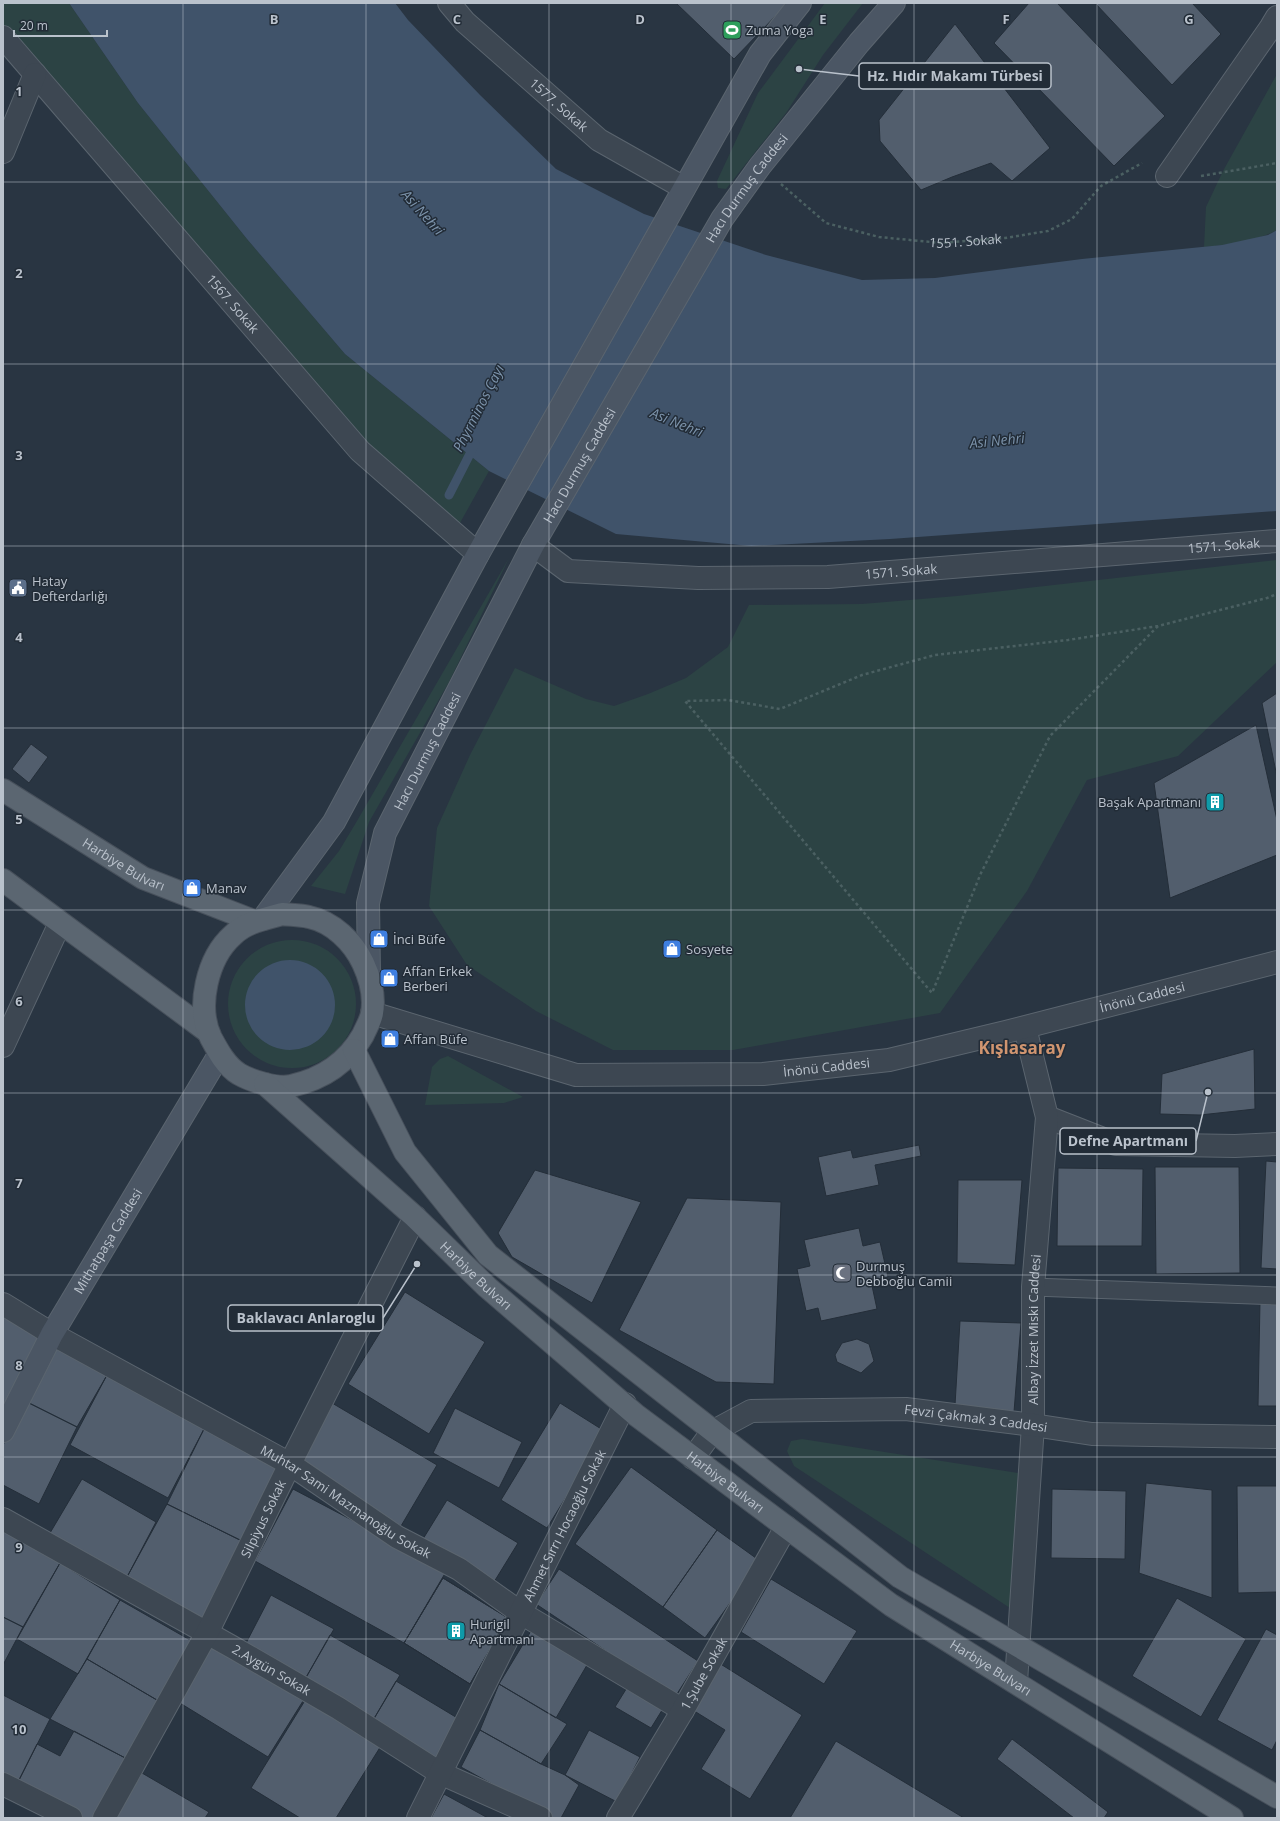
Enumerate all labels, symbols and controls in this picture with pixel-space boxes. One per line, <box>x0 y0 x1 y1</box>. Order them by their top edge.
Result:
text: B <box>270 10 279 28</box>
text: C <box>453 10 461 28</box>
text: D <box>635 10 645 28</box>
text: E <box>819 10 827 28</box>
text: F <box>1002 10 1010 28</box>
text: G <box>1184 10 1194 28</box>
scale bar <box>14 12 107 38</box>
text: 20 m <box>20 17 48 34</box>
sports icon: Zuma Yoga <box>721 19 743 41</box>
place label: Zuma Yoga <box>746 21 813 39</box>
callout: Hz. Hıdır Makamı Türbesi <box>859 63 1051 89</box>
text: Hz. Hıdır Makamı Türbesi <box>867 66 1043 85</box>
street label: 1577. Sokak <box>526 74 592 136</box>
text: 1 <box>15 82 23 100</box>
street label: Hacı Durmuş Caddesi <box>701 130 792 246</box>
water label: Asi Nehri <box>397 184 449 239</box>
street label: 1551. Sokak <box>928 229 1002 252</box>
text: 2 <box>15 264 23 282</box>
street label: 1567. Sokak <box>202 270 263 337</box>
water label: Phyrminos Çayı <box>448 361 508 455</box>
water label: Asi Nehri <box>647 403 706 441</box>
street label: Hacı Durmuş Caddesi <box>539 404 620 526</box>
water label: Asi Nehri <box>968 428 1026 452</box>
text: 3 <box>15 446 23 464</box>
street label: 1571. Sokak <box>1187 533 1261 557</box>
street label: 1571. Sokak <box>864 559 938 583</box>
place label: Hatay Defterdarlığı <box>32 572 108 605</box>
public building icon: Hatay Defterdarlığı <box>7 577 29 599</box>
text: 4 <box>15 628 23 646</box>
street label: Hacı Durmuş Caddesi <box>389 689 465 813</box>
building icon: Başak Apartmanı <box>1204 791 1226 813</box>
place label: Başak Apartmanı <box>1098 793 1201 811</box>
text: 5 <box>15 810 23 828</box>
street label: Harbiye Bulvarı <box>79 833 168 895</box>
shop icon: Manav <box>181 877 203 899</box>
place label: Manav <box>206 879 247 897</box>
shop icon: İnci Büfe <box>368 928 390 950</box>
place label: İnci Büfe <box>393 930 446 948</box>
shop icon: Sosyete <box>661 938 683 960</box>
place label: Sosyete <box>686 940 733 958</box>
place label: Affan Erkek Berberi <box>403 962 472 995</box>
shop icon: Affan Erkek Berberi <box>378 967 400 989</box>
street label: İnönü Caddesi <box>1098 977 1187 1016</box>
text: 6 <box>15 992 23 1010</box>
shop icon: Affan Büfe <box>379 1028 401 1050</box>
place label: Affan Büfe <box>404 1030 468 1048</box>
district label: Kışlasaray <box>979 1036 1066 1059</box>
street label: İnönü Caddesi <box>782 1053 871 1081</box>
callout: Defne Apartmanı <box>1060 1128 1196 1154</box>
text: Defne Apartmanı <box>1068 1131 1188 1150</box>
text: 7 <box>15 1174 23 1192</box>
street label: Mithatpaşa Caddesi <box>69 1185 146 1297</box>
street label: Harbiye Bulvarı <box>436 1237 516 1314</box>
street label: Albay İzzet Miski Caddesi <box>1024 1254 1045 1405</box>
place label: Durmuş Debboğlu Camii <box>856 1257 952 1290</box>
mosque icon: Durmuş Debboğlu Camii <box>831 1262 853 1284</box>
callout: Baklavacı Anlaroglu <box>228 1305 383 1331</box>
text: Baklavacı Anlaroglu <box>237 1308 375 1327</box>
text: 8 <box>15 1356 23 1374</box>
street label: Fevzi Çakmak 3 Caddesi <box>903 1400 1049 1436</box>
street label: Muhtar Sami Mazmanoğlu Sokak <box>257 1441 434 1562</box>
street label: Ahmet Sırrı Hocaoğlu Sokak <box>519 1446 610 1605</box>
street label: Harbiye Bulvarı <box>683 1447 768 1517</box>
street label: Silpiyus Sokak <box>236 1477 290 1561</box>
text: 9 <box>15 1538 23 1556</box>
place label: Hurigil Apartmanı <box>470 1615 534 1648</box>
building icon: Hurigil Apartmanı <box>445 1620 467 1642</box>
street label: 1.Şube Sokak <box>676 1634 731 1713</box>
street label: Harbiye Bulvarı <box>947 1635 1035 1700</box>
street label: 2.Aygün Sokak <box>229 1640 314 1700</box>
text: 10 <box>12 1720 26 1738</box>

